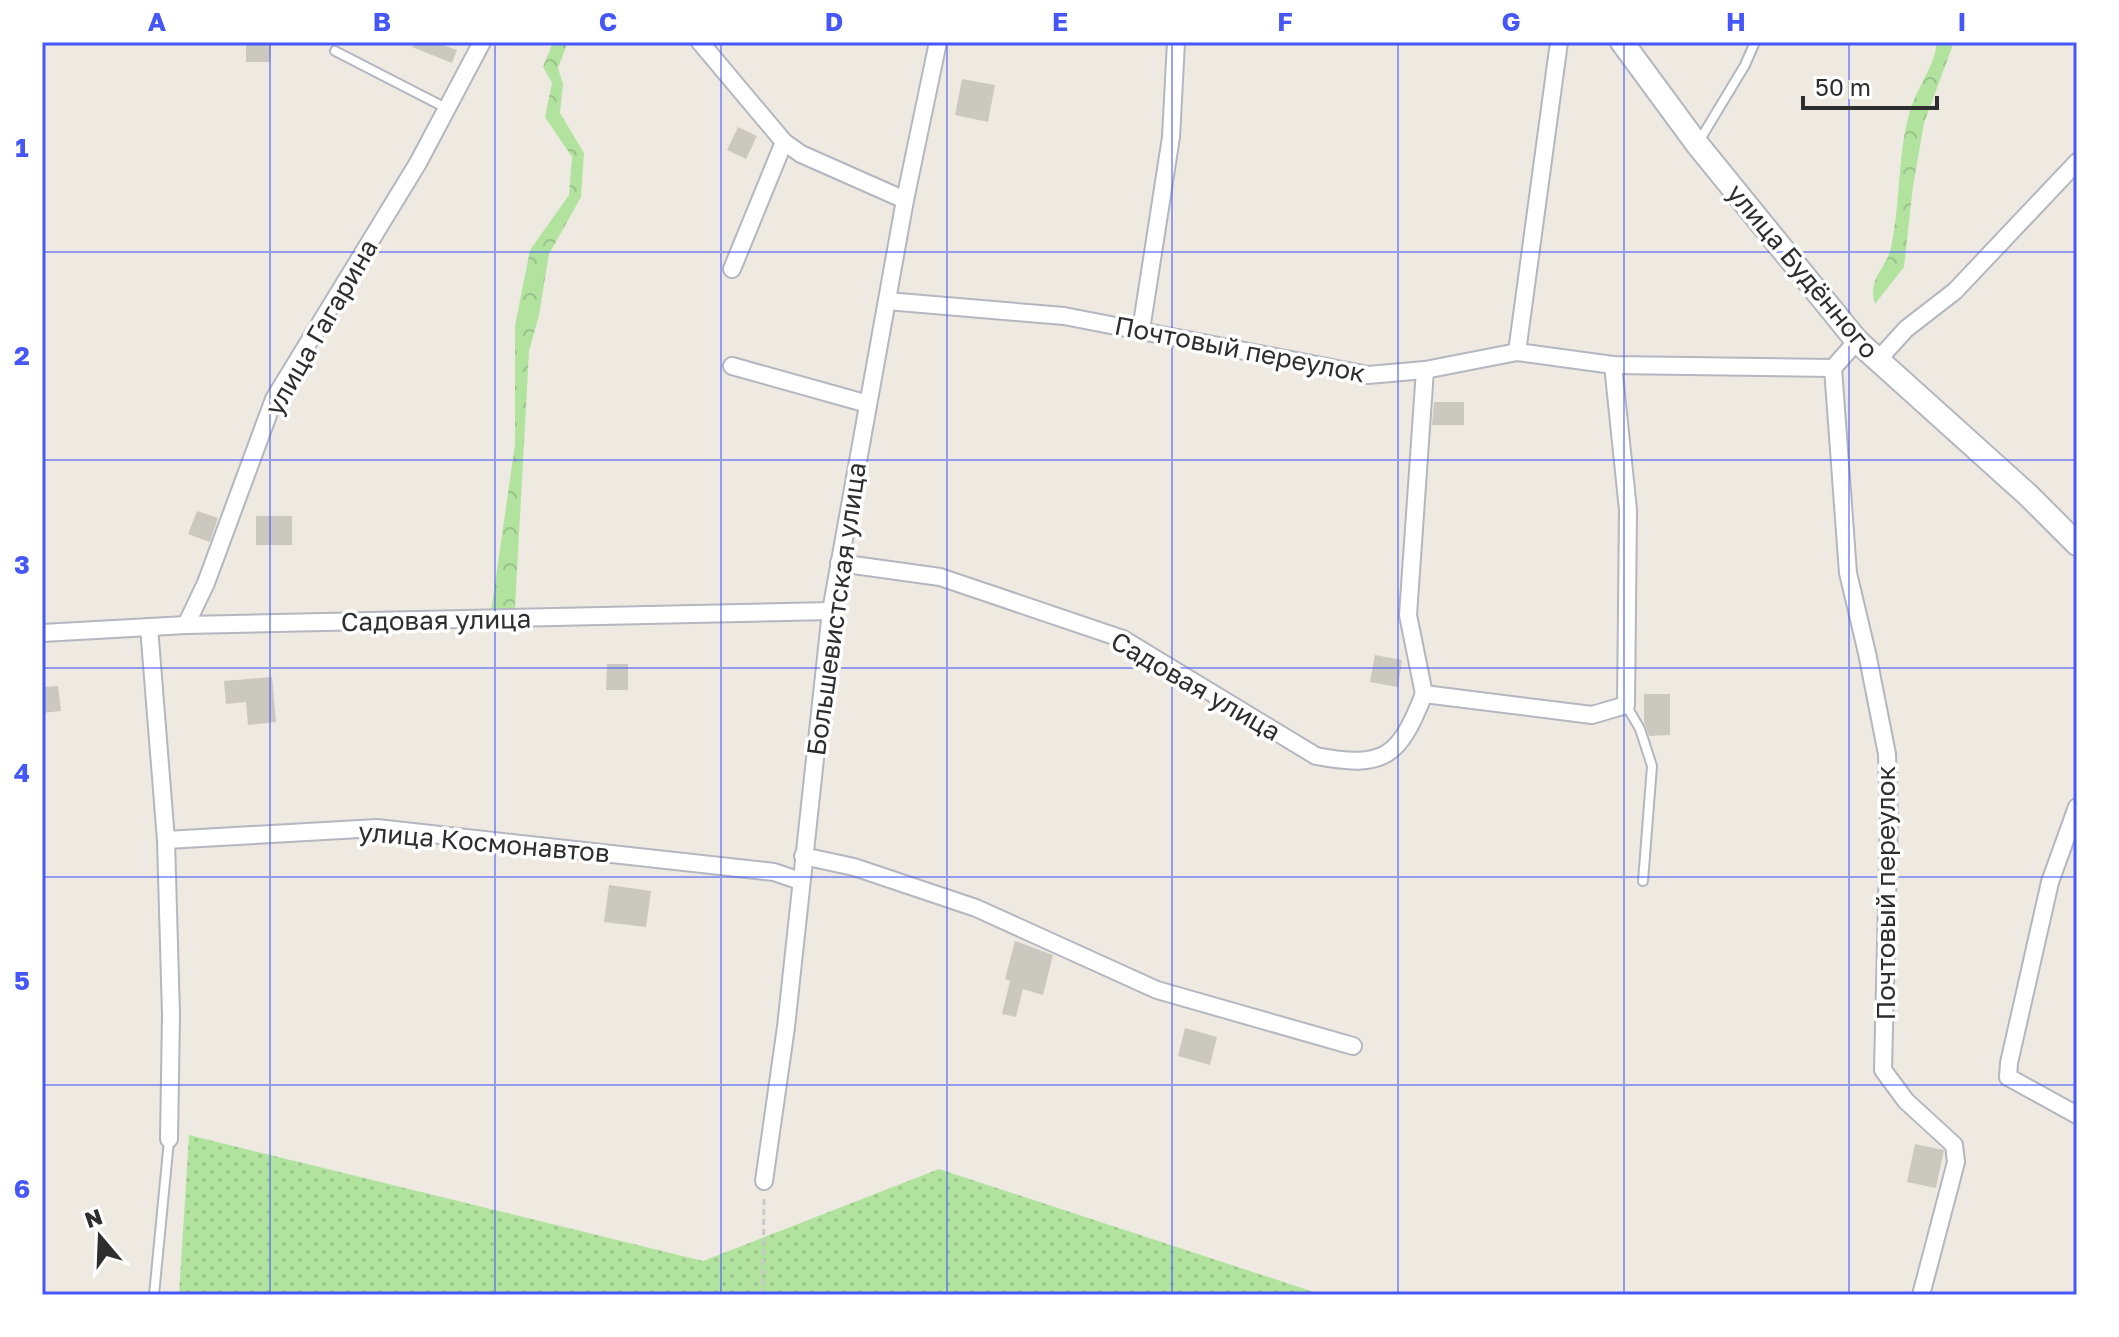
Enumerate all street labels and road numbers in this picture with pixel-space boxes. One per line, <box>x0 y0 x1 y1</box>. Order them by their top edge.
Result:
street label: улица Будённого <box>1721 177 1885 365</box>
street label: улица Гагарина <box>258 234 384 420</box>
street label: Почтовый переулок <box>1112 309 1368 389</box>
street label: Большевистская улица <box>800 460 872 758</box>
street label: Садовая улица <box>340 603 532 637</box>
street label: Садовая улица <box>1106 625 1286 747</box>
street label: Почтовый переулок <box>1870 766 1901 1020</box>
street label: улица Космонавтов <box>357 816 611 868</box>

